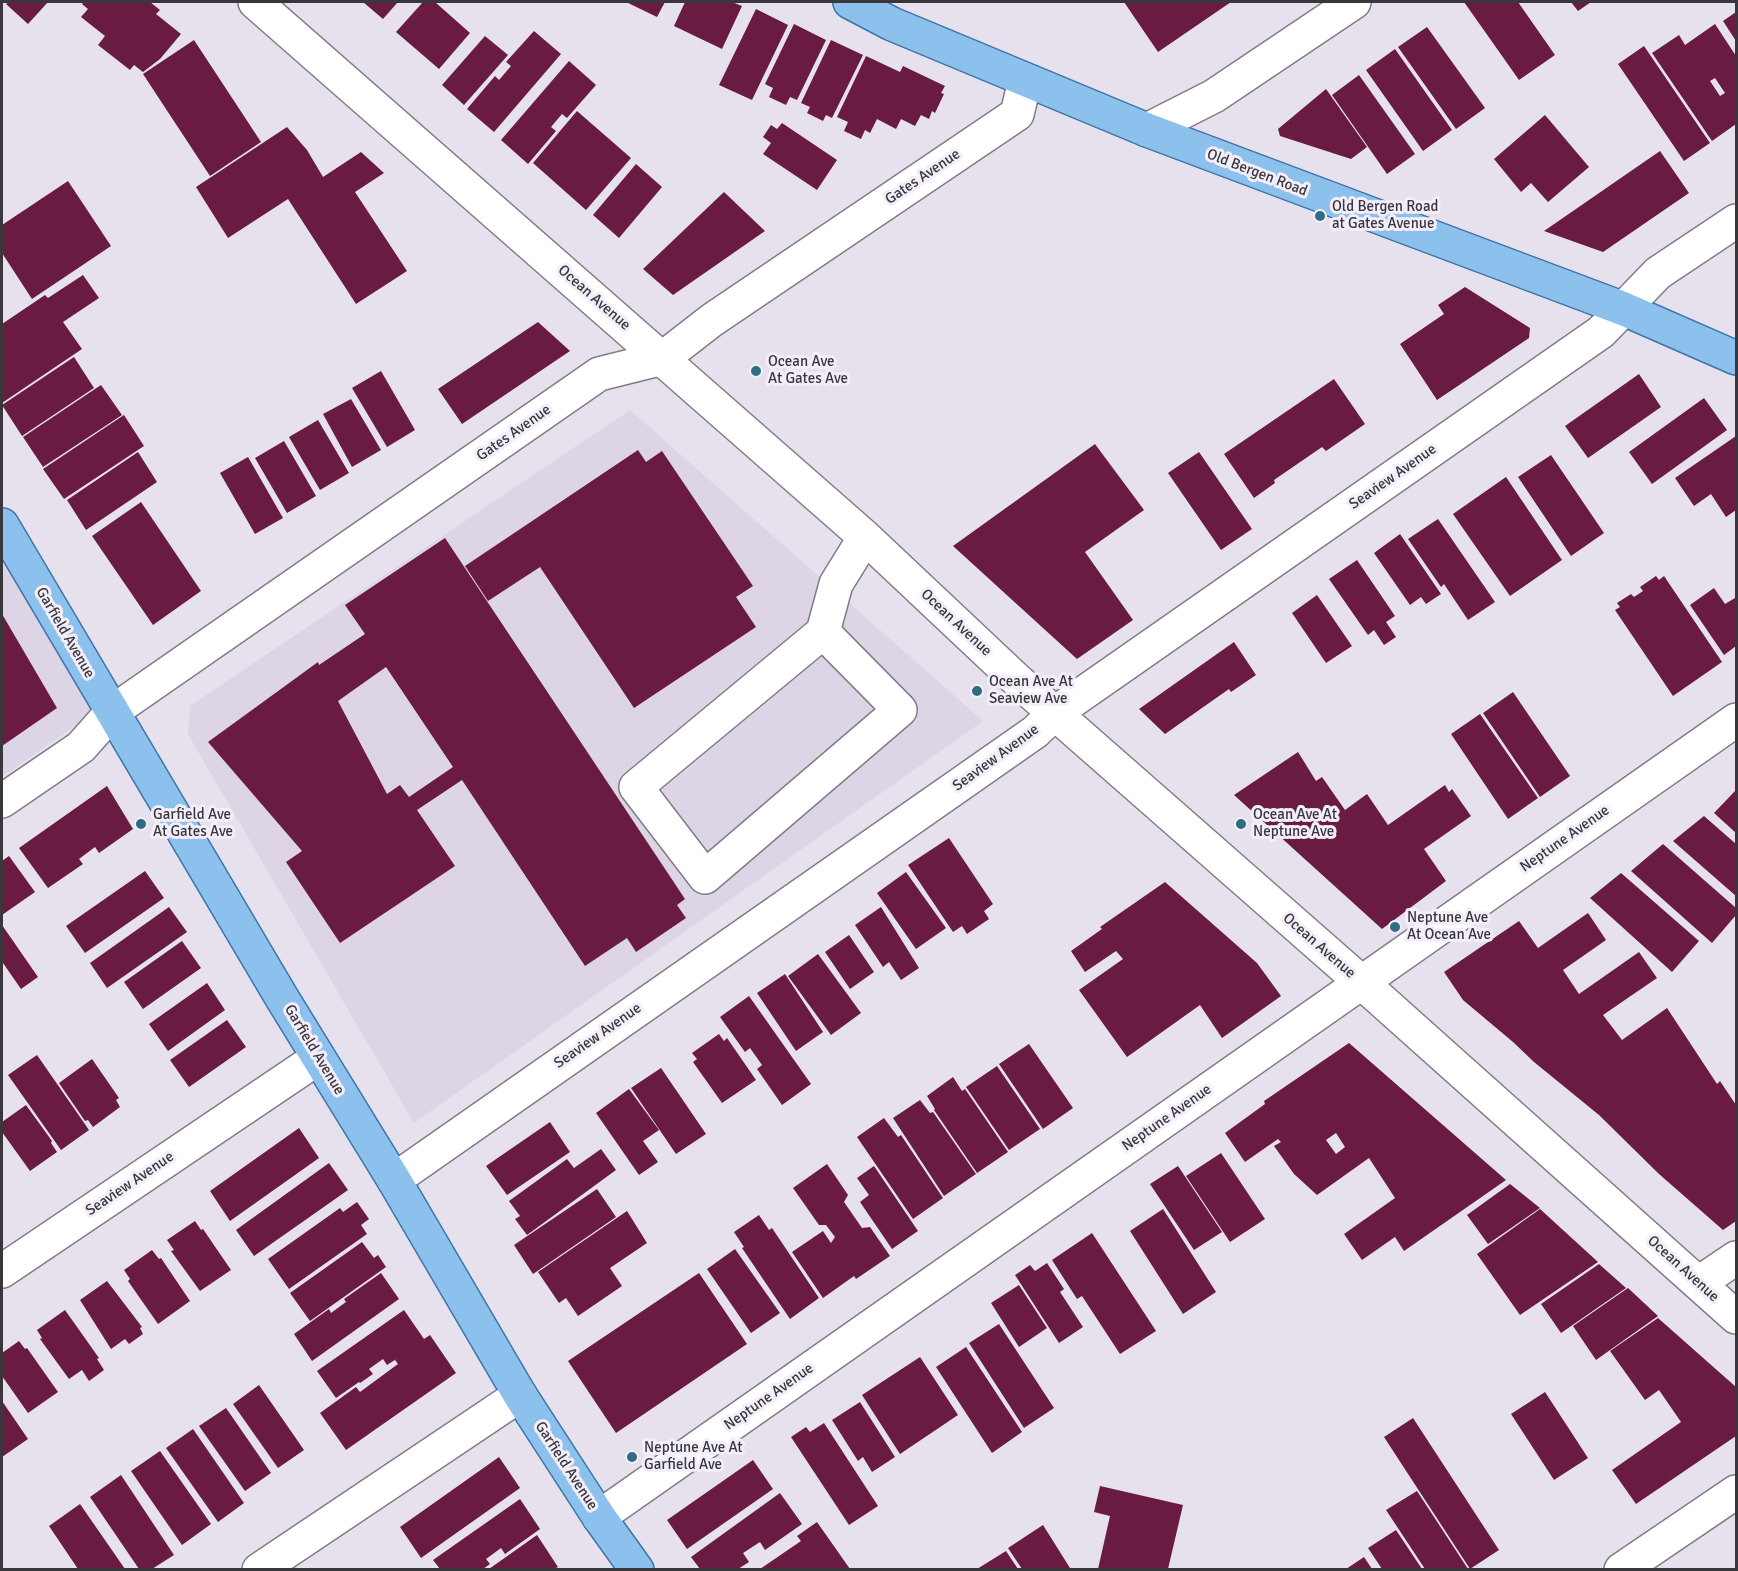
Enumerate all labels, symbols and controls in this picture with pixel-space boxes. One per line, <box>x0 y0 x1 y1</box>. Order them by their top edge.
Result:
street label: Gates Avenue <box>882 145 964 209</box>
street label: Old Bergen Road <box>1204 146 1310 200</box>
place label: Old Bergen Road at Gates Avenue <box>1332 198 1438 233</box>
marker: Old Bergen Road at Gates Avenue <box>1313 209 1327 223</box>
street label: Ocean Avenue <box>554 262 634 334</box>
place label: Ocean Ave At Gates Ave <box>768 353 848 388</box>
marker: Ocean Ave At Gates Ave <box>749 364 763 378</box>
street label: Gates Avenue <box>473 401 555 465</box>
street label: Seaview Avenue <box>1346 440 1440 514</box>
street label: Garfield Avenue <box>32 584 98 682</box>
street label: Ocean Avenue <box>917 586 995 660</box>
place label: Ocean Ave At Seaview Ave <box>989 673 1073 708</box>
marker: Ocean Ave At Seaview Ave <box>970 684 984 698</box>
street label: Seaview Avenue <box>949 721 1043 795</box>
street label: Neptune Avenue <box>1517 802 1613 876</box>
place label: Garfield Ave At Gates Ave <box>153 806 233 841</box>
place label: Ocean Ave At Neptune Ave <box>1253 806 1337 841</box>
marker: Garfield Ave At Gates Ave <box>134 817 148 831</box>
marker: Ocean Ave At Neptune Ave <box>1234 817 1248 831</box>
place label: Neptune Ave At Ocean Ave <box>1407 909 1491 944</box>
street label: Ocean Avenue <box>1279 910 1359 982</box>
marker: Neptune Ave At Ocean Ave <box>1388 920 1402 934</box>
street label: Seaview Avenue <box>551 999 645 1073</box>
street label: Garfield Avenue <box>280 1002 348 1098</box>
street label: Neptune Avenue <box>1119 1081 1215 1155</box>
street label: Seaview Avenue <box>83 1148 177 1220</box>
street label: Ocean Avenue <box>1643 1232 1723 1306</box>
street label: Neptune Avenue <box>721 1360 817 1434</box>
street label: Garfield Avenue <box>531 1418 601 1514</box>
place label: Neptune Ave At Garfield Ave <box>644 1439 743 1474</box>
marker: Neptune Ave At Garfield Ave <box>625 1450 639 1464</box>

